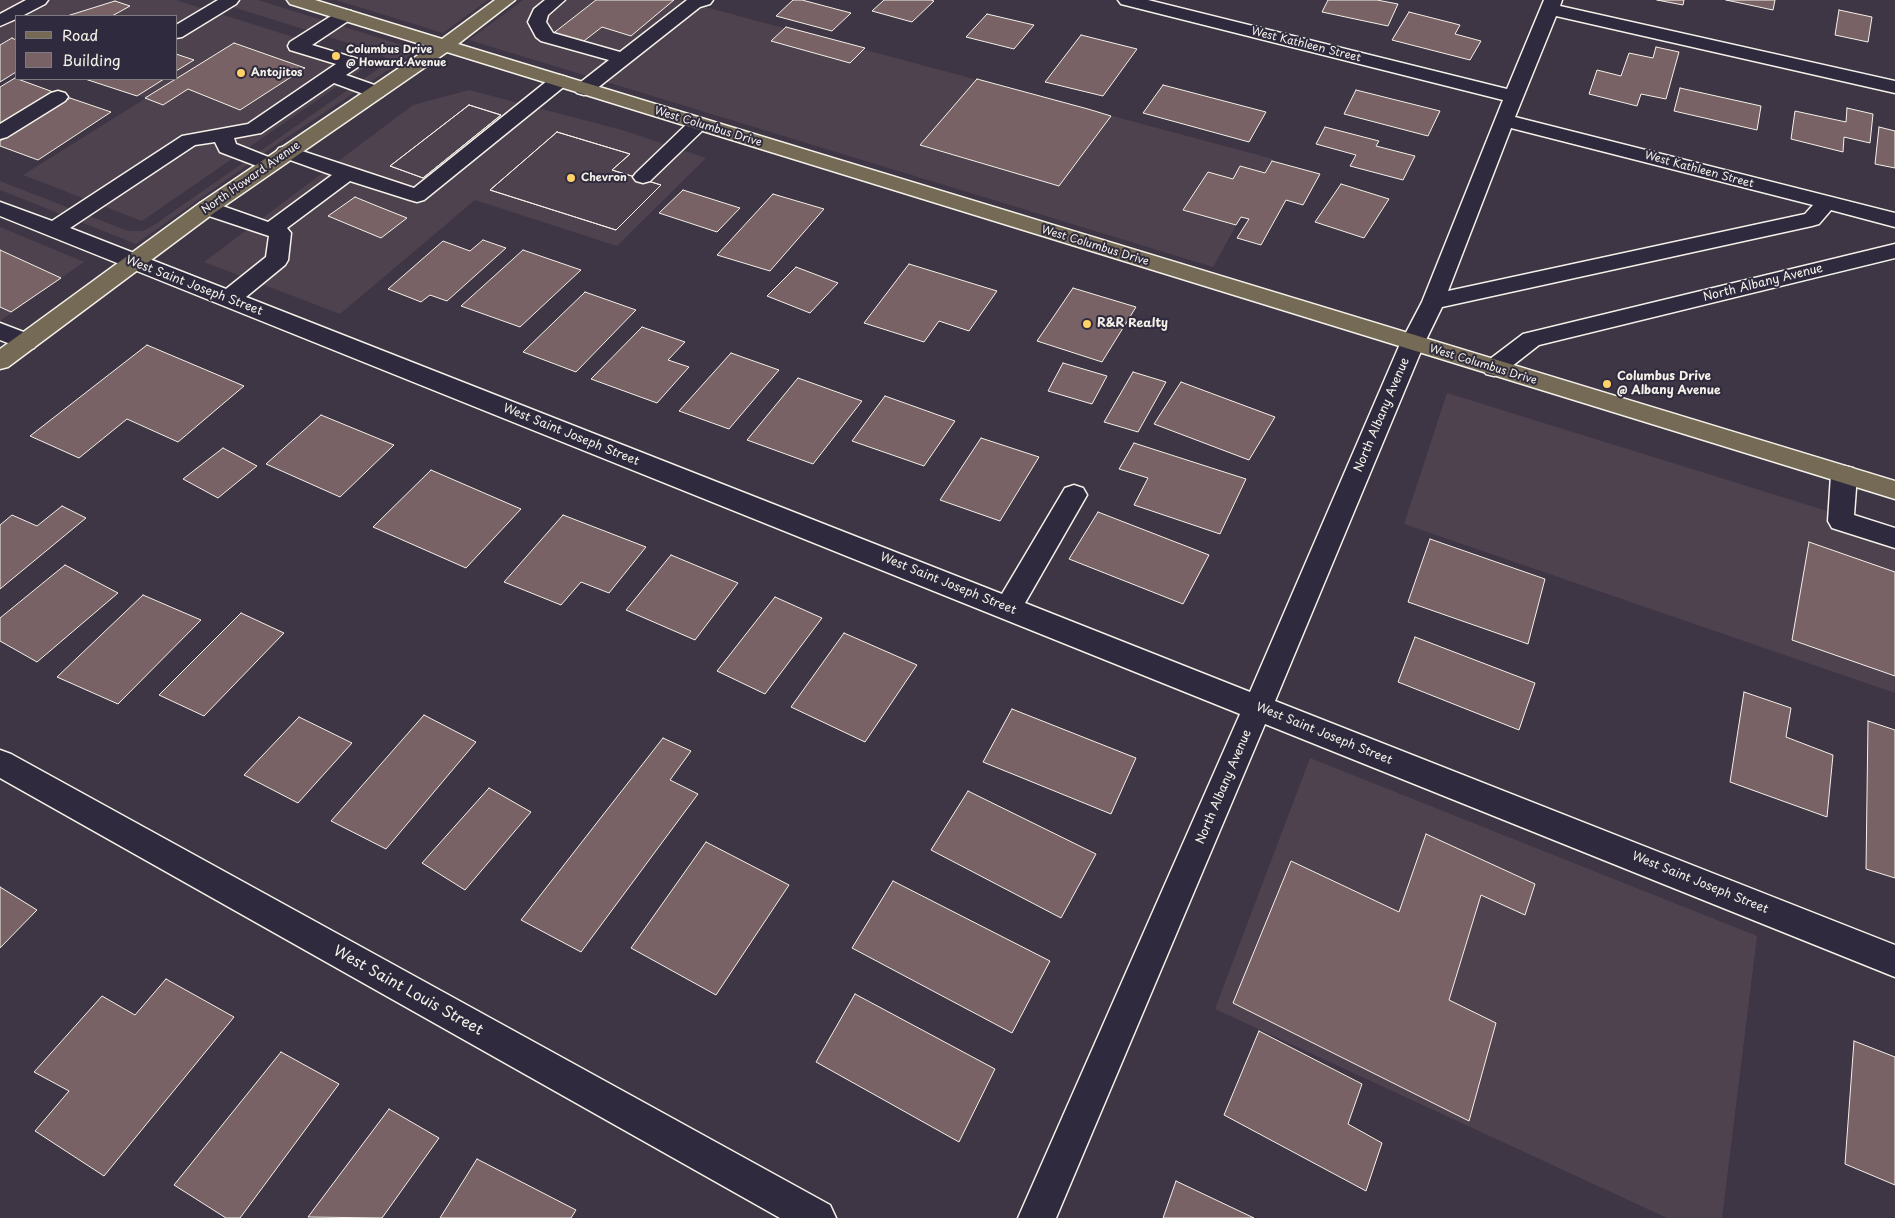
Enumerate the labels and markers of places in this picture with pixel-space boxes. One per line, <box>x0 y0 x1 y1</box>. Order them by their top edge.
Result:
place label: Columbus Drive @ Howard Avenue <box>346 43 446 69</box>
marker: Columbus Drive @ Howard Avenue <box>330 50 342 62</box>
place label: Antojitos <box>251 66 302 80</box>
marker: Antojitos <box>235 67 247 79</box>
place label: Chevron <box>581 171 627 185</box>
marker: Chevron <box>565 172 577 184</box>
place label: R&R Realty <box>1097 317 1168 331</box>
marker: R&R Realty <box>1081 318 1093 330</box>
place label: Columbus Drive @ Albany Avenue <box>1617 370 1721 398</box>
marker: Columbus Drive @ Albany Avenue <box>1601 378 1613 390</box>

